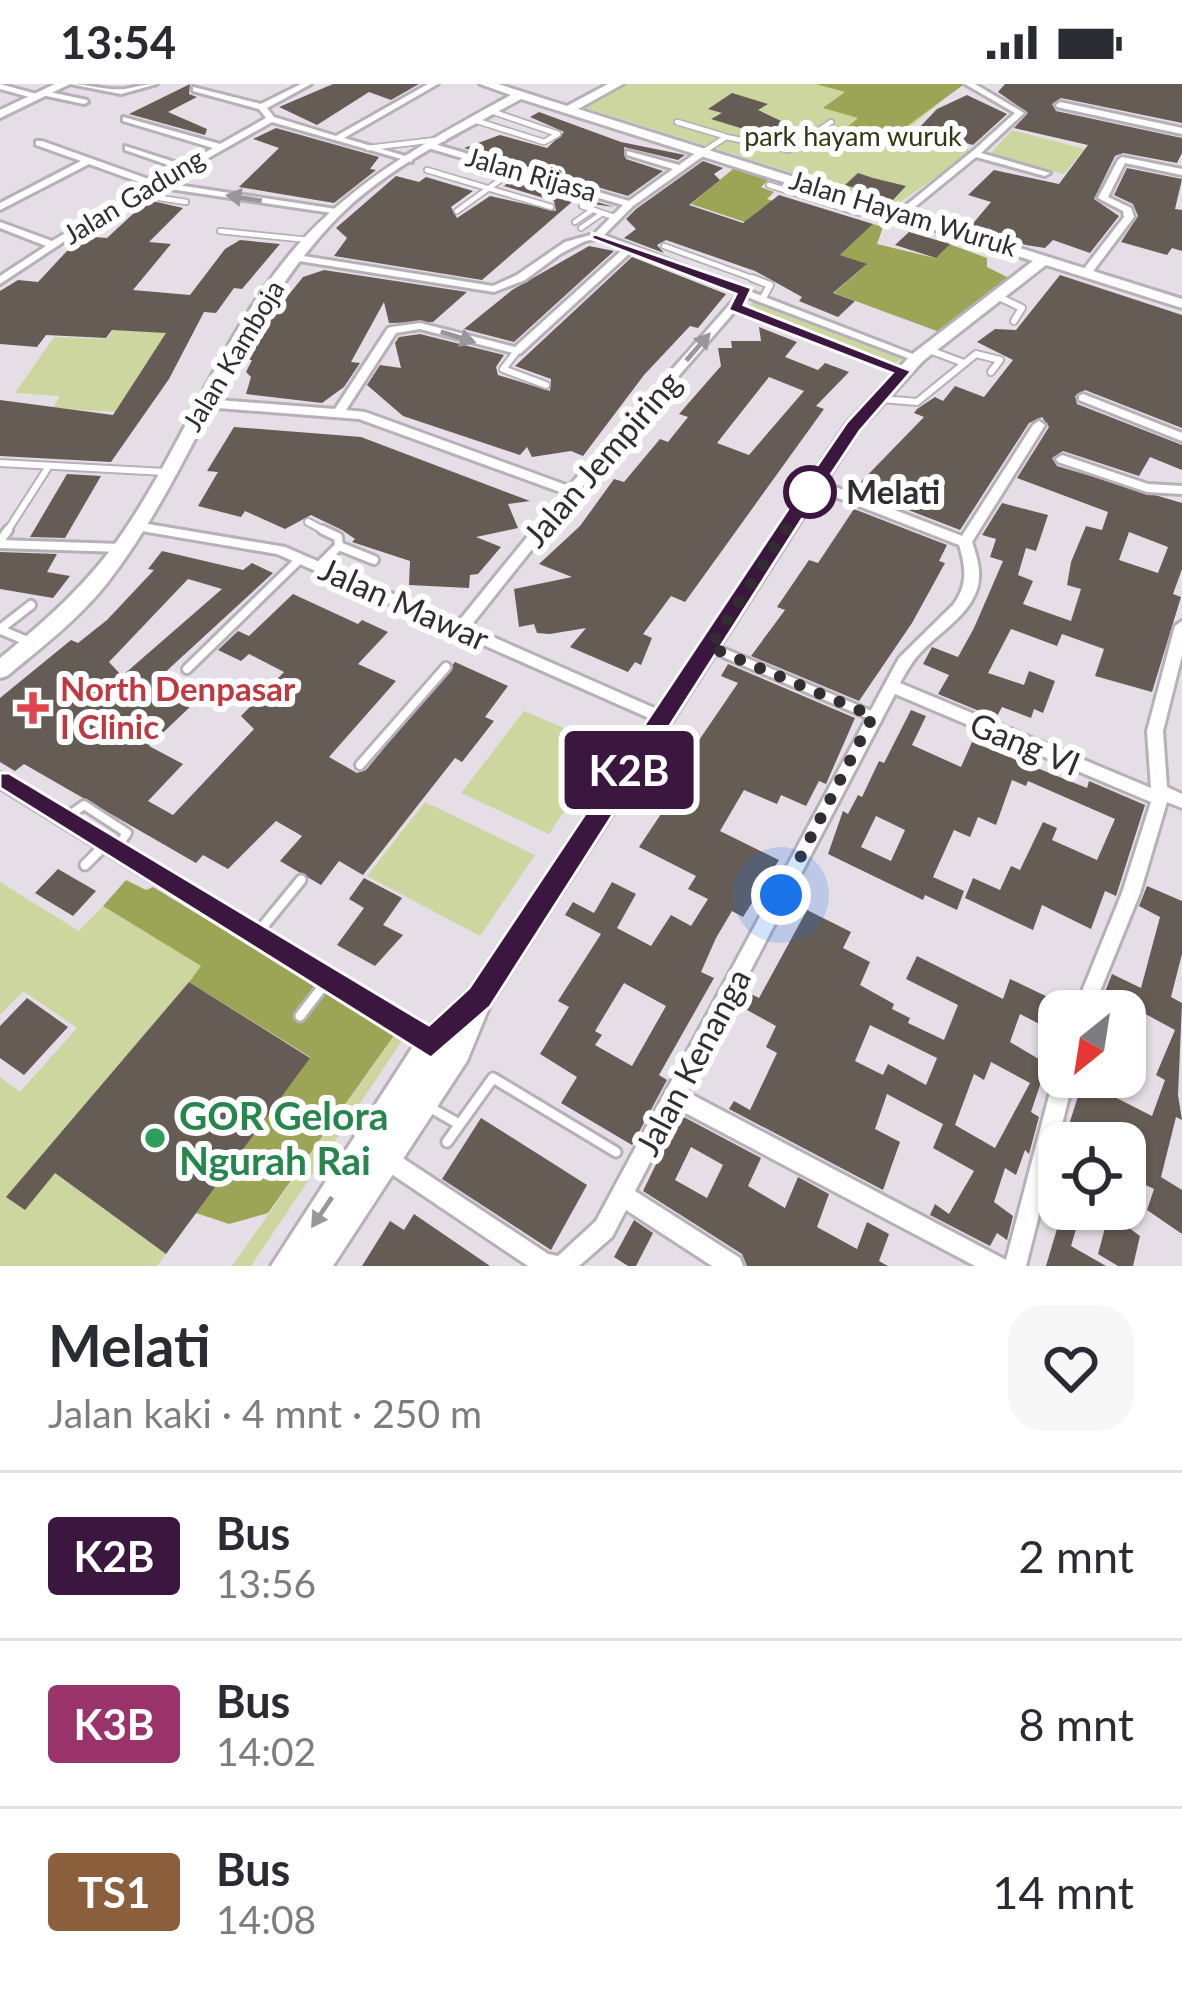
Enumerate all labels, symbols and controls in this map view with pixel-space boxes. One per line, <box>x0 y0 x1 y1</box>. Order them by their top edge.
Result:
text: 13:54 <box>60 15 176 69</box>
park label: park hayam wuruk <box>744 119 962 152</box>
street label: Jalan Rijasa <box>462 139 601 208</box>
street label: Jalan Gadung <box>57 141 210 251</box>
street label: Jalan Hayam Wuruk <box>786 162 1021 263</box>
one-way arrow <box>225 188 262 207</box>
street label: Jalan Kamboja <box>175 274 291 437</box>
one-way arrow <box>440 329 477 347</box>
one-way arrow <box>685 332 711 362</box>
street label: Jalan Jempiring <box>514 362 688 554</box>
marker: Melati <box>785 467 835 517</box>
place label: Melati <box>846 471 940 511</box>
street label: Jalan Mawar <box>313 548 495 658</box>
place label: North Denpasar I Clinic <box>60 668 296 746</box>
marker: North Denpasar I Clinic <box>17 692 49 724</box>
street label: Gang VI <box>965 703 1086 783</box>
line badge: K2B <box>560 731 698 809</box>
text: K2B <box>589 745 669 795</box>
your location <box>751 865 811 925</box>
street label: Jalan Kenanga <box>626 961 758 1162</box>
north arrow <box>1038 990 1146 1098</box>
map controls <box>1038 990 1146 1230</box>
place label: GOR Gelora Ngurah Rai <box>179 1092 388 1183</box>
button: locate <box>1038 1122 1146 1230</box>
marker: GOR Gelora Ngurah Rai <box>142 1125 168 1151</box>
one-way arrow <box>311 1196 334 1229</box>
button: heart <box>1008 1305 1134 1431</box>
text: Melati <box>48 1311 211 1379</box>
text: Jalan kaki · 4 mnt · 250 m <box>48 1390 482 1436</box>
text: Bus <box>216 1506 290 1560</box>
text: 2 mnt <box>1018 1529 1134 1583</box>
text: K2B <box>74 1531 154 1581</box>
text: 13:56 <box>216 1560 316 1606</box>
text: Bus <box>216 1674 290 1728</box>
text: 8 mnt <box>1018 1697 1134 1751</box>
text: K3B <box>74 1699 154 1749</box>
text: 14:02 <box>216 1728 316 1774</box>
text: Bus <box>216 1842 290 1896</box>
text: 14 mnt <box>992 1865 1134 1919</box>
text: TS1 <box>78 1867 150 1917</box>
text: 14:08 <box>216 1896 316 1942</box>

